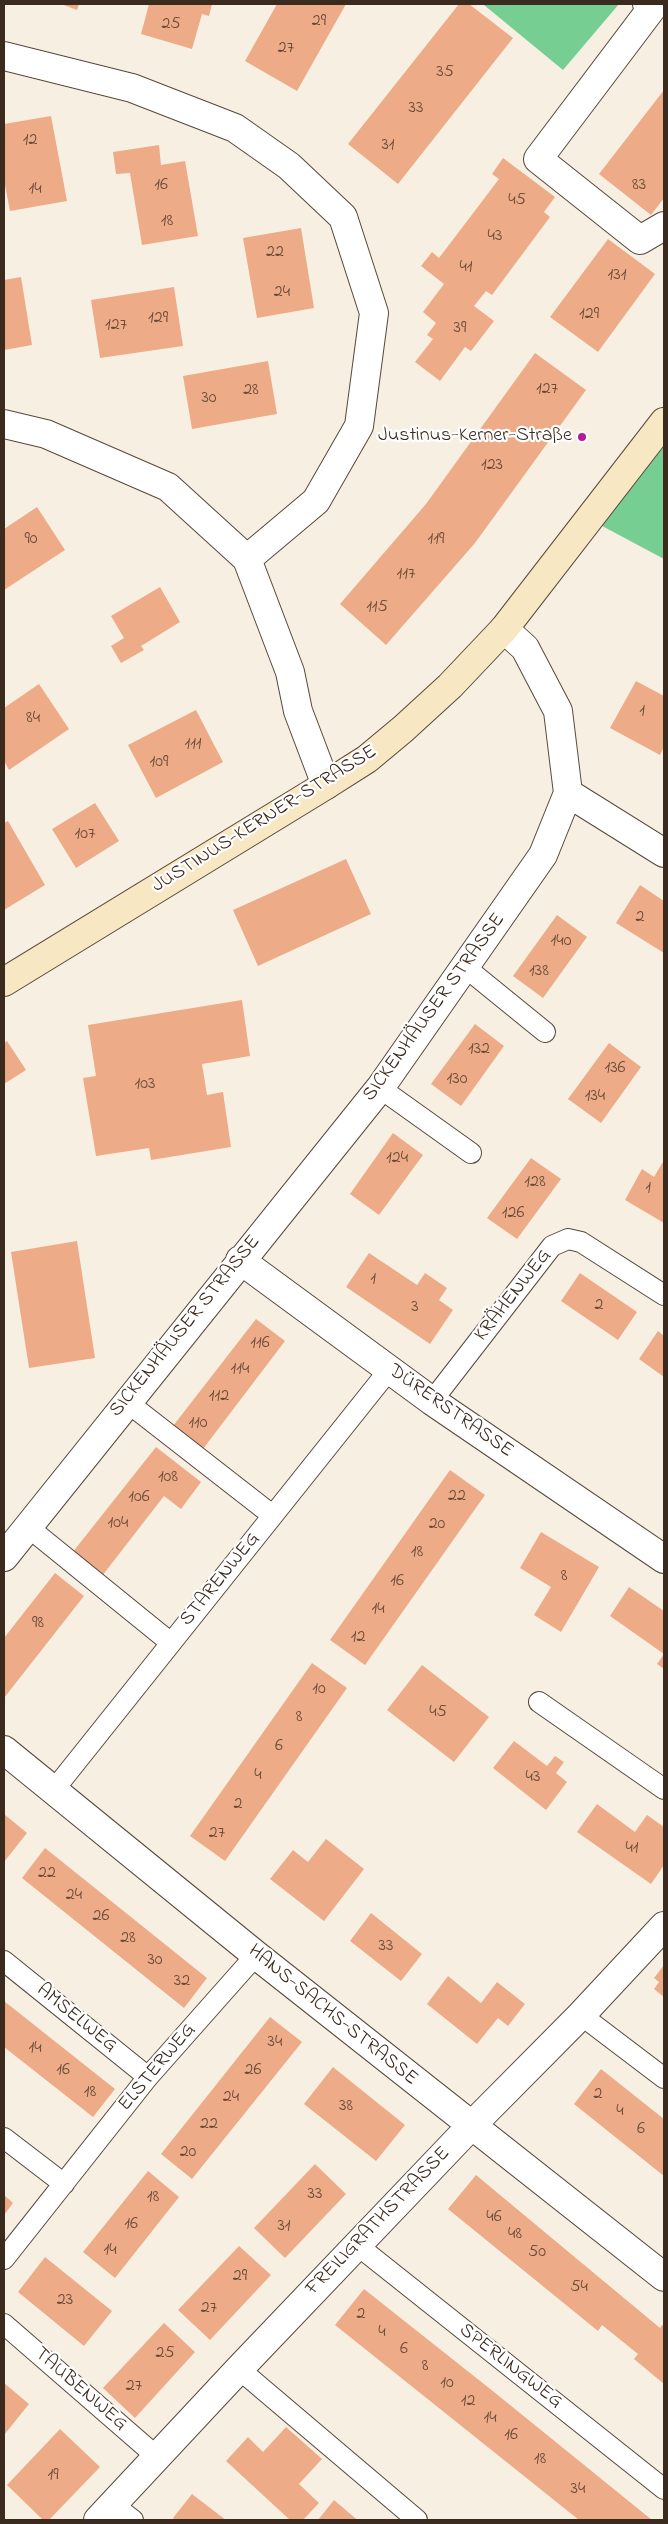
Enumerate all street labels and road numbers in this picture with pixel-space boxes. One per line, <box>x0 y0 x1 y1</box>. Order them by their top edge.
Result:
street label: JUSTINUS-KERNER-STRASSE <box>148 741 382 899</box>
street label: SICKENHÄUSER STRASSE <box>359 909 511 1107</box>
street label: SICKENHÄUSER STRASSE <box>105 1231 267 1423</box>
street label: KRÄHENWEG <box>471 1245 557 1347</box>
street label: DÜRERSTRASSE <box>383 1360 517 1464</box>
street label: STARENWEG <box>176 1528 266 1632</box>
street label: HANS-SACHS-STRASSE <box>242 1940 422 2092</box>
street label: AMSELWEG <box>31 1979 121 2059</box>
street label: ELSTERWEG <box>114 2019 202 2117</box>
street label: FREILIGRATHSTRASSE <box>302 2143 456 2301</box>
street label: SPERLINGWEG <box>453 2319 567 2415</box>
street label: TAUBENWEG <box>28 2343 132 2437</box>

